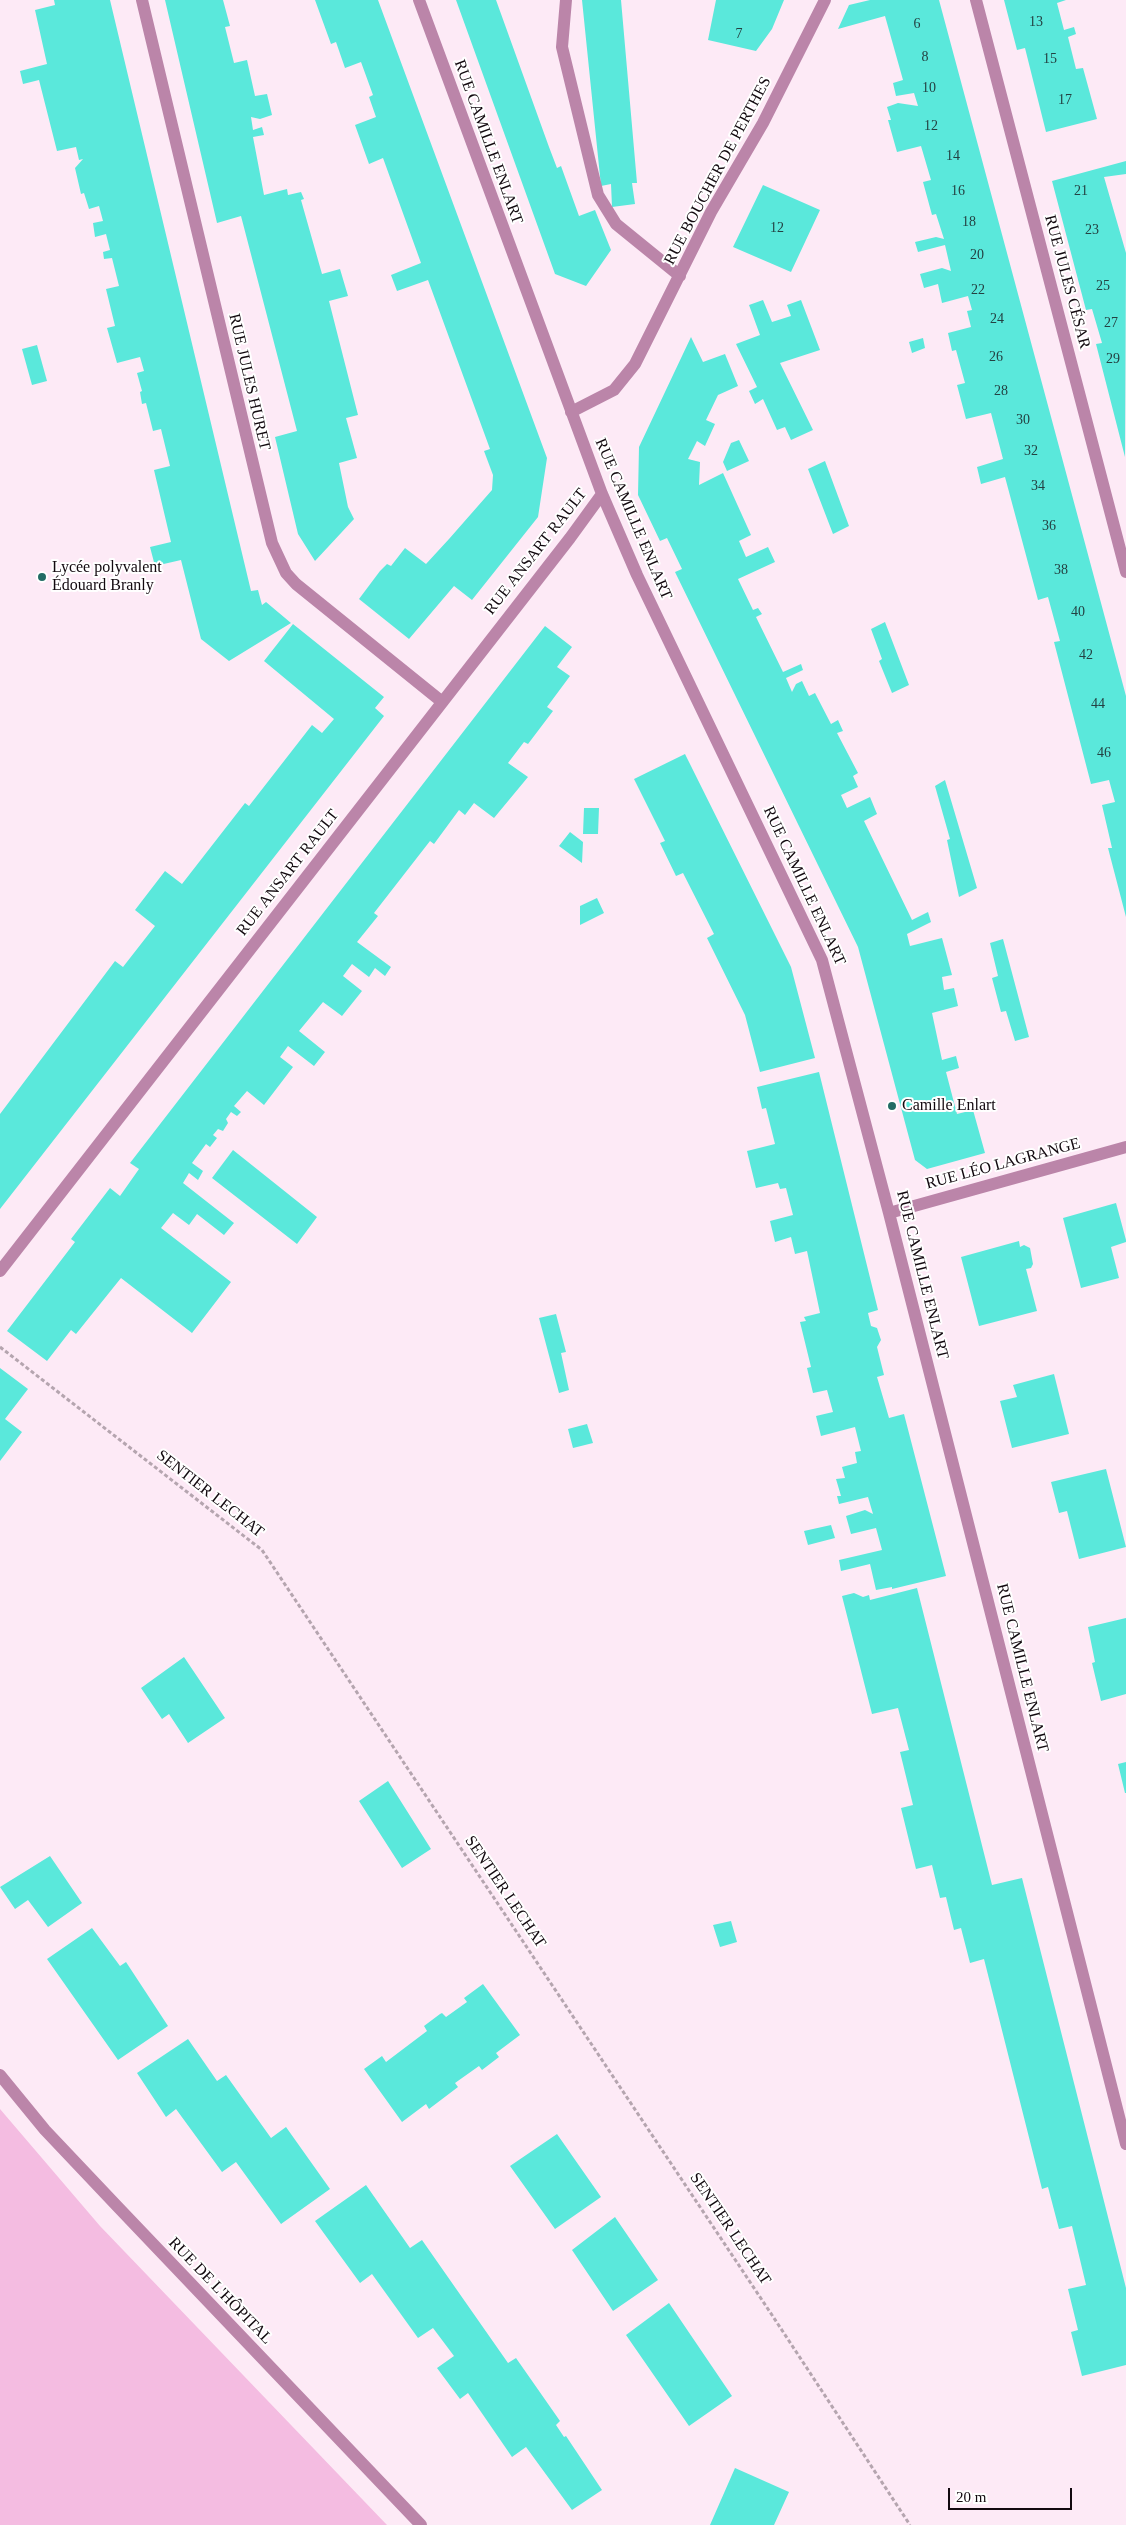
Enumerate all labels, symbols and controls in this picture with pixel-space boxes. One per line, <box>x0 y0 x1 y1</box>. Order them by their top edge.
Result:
house number: 13 <box>1029 14 1043 30</box>
house number: 6 <box>914 16 920 32</box>
house number: 7 <box>736 26 742 42</box>
house number: 8 <box>922 49 928 65</box>
house number: 15 <box>1043 51 1057 67</box>
street label: RUE CAMILLE ENLART <box>449 57 527 227</box>
street label: RUE BOUCHER DE PERTHES <box>660 74 776 268</box>
house number: 10 <box>922 80 936 96</box>
house number: 17 <box>1058 92 1072 108</box>
house number: 12 <box>924 118 938 134</box>
house number: 14 <box>946 148 960 164</box>
house number: 16 <box>951 183 965 199</box>
house number: 21 <box>1074 183 1088 199</box>
street label: RUE JULES CÉSAR <box>1040 213 1094 351</box>
house number: 18 <box>962 214 976 230</box>
house number: 12 <box>770 220 784 236</box>
house number: 23 <box>1085 222 1099 238</box>
house number: 20 <box>970 247 984 263</box>
house number: 25 <box>1096 278 1110 294</box>
house number: 22 <box>971 282 985 298</box>
house number: 24 <box>990 311 1004 327</box>
street label: RUE JULES HURET <box>224 312 274 452</box>
house number: 27 <box>1104 315 1118 331</box>
house number: 26 <box>989 349 1003 365</box>
house number: 29 <box>1106 351 1120 367</box>
house number: 28 <box>994 383 1008 399</box>
house number: 30 <box>1016 412 1030 428</box>
street label: RUE CAMILLE ENLART <box>590 436 676 602</box>
house number: 32 <box>1024 443 1038 459</box>
house number: 34 <box>1031 478 1045 494</box>
street label: RUE ANSART RAULT <box>481 485 591 619</box>
house number: 36 <box>1042 518 1056 534</box>
place label: Lycée polyvalent Édouard Branly <box>52 558 162 596</box>
house number: 38 <box>1054 562 1068 578</box>
marker: Lycée polyvalent Édouard Branly <box>36 571 48 583</box>
house number: 40 <box>1071 604 1085 620</box>
house number: 42 <box>1079 647 1093 663</box>
house number: 44 <box>1091 696 1105 712</box>
house number: 46 <box>1097 745 1111 761</box>
street label: RUE CAMILLE ENLART <box>759 803 849 969</box>
street label: RUE ANSART RAULT <box>233 806 343 940</box>
place label: Camille Enlart <box>902 1096 996 1116</box>
marker: Camille Enlart <box>886 1100 898 1112</box>
street label: RUE LÉO LAGRANGE <box>924 1134 1082 1194</box>
street label: RUE CAMILLE ENLART <box>892 1189 952 1361</box>
street label: SENTIER LECHAT <box>152 1446 268 1542</box>
street label: RUE CAMILLE ENLART <box>992 1582 1052 1754</box>
street label: SENTIER LECHAT <box>460 1832 550 1952</box>
street label: SENTIER LECHAT <box>685 2169 775 2289</box>
street label: RUE DE L'HÔPITAL <box>164 2234 276 2348</box>
scale bar <box>951 2478 1075 2510</box>
text: 20 m <box>956 2489 986 2505</box>

